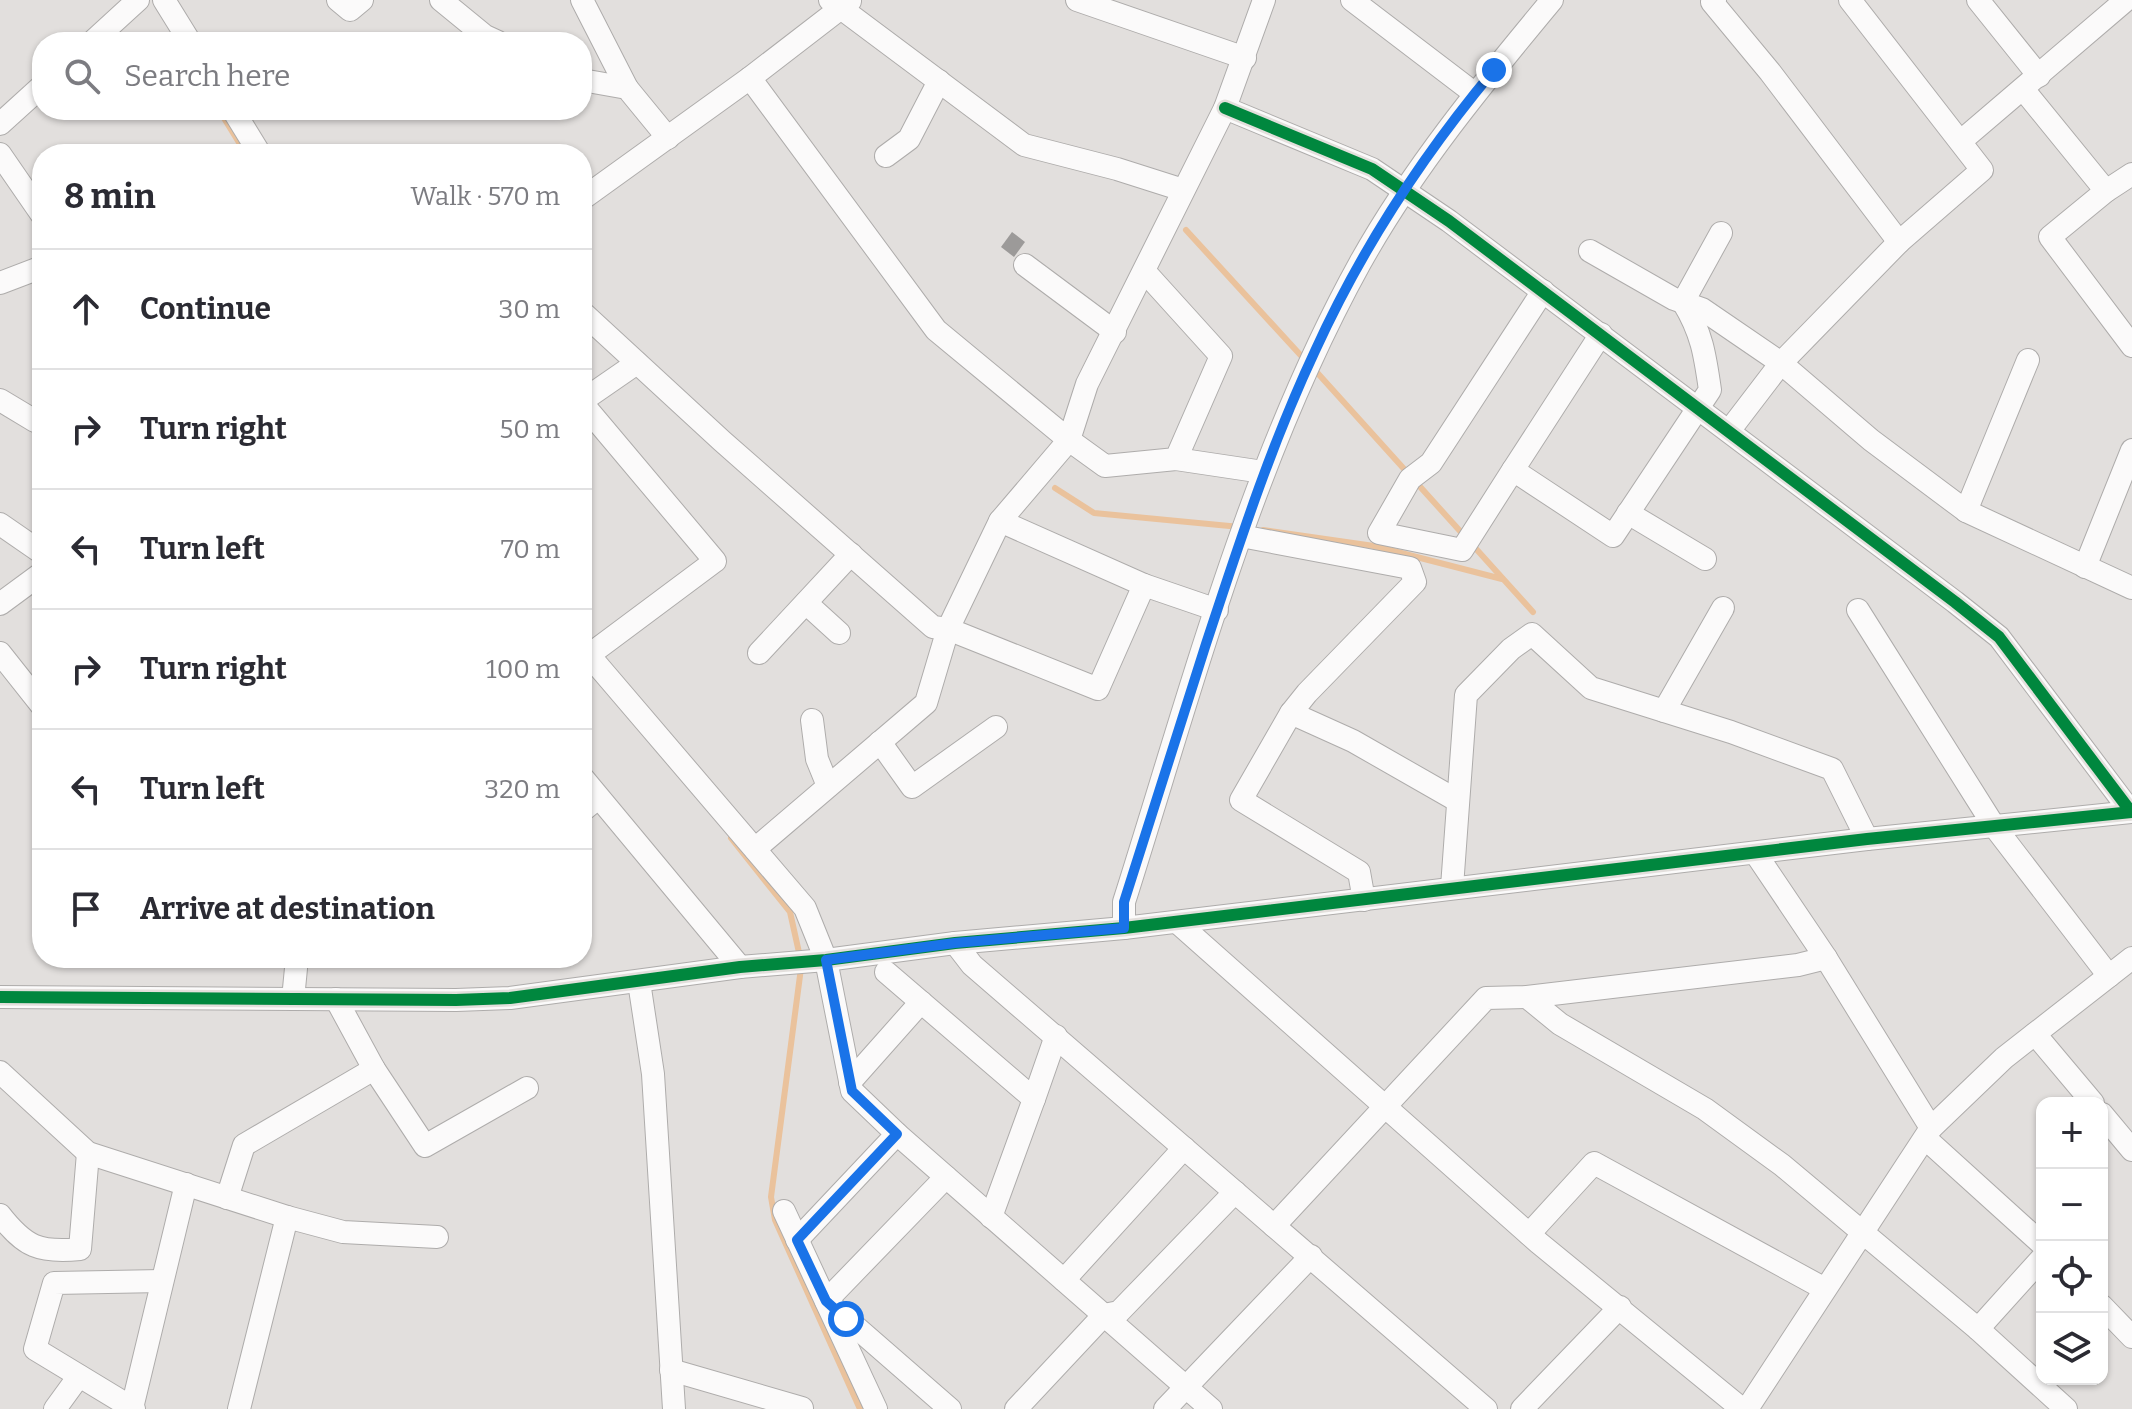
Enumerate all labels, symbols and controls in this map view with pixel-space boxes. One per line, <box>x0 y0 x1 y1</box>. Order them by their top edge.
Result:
search box <box>32 32 592 120</box>
route end <box>1476 52 1512 88</box>
icon: search <box>60 54 104 98</box>
text: Search here <box>124 58 291 94</box>
text: 8 min <box>64 176 156 217</box>
text: Walk · 570 m <box>411 181 560 212</box>
icon: ahead <box>64 287 108 331</box>
text: Continue <box>140 291 271 327</box>
text: 30 m <box>499 294 560 325</box>
icon: right <box>64 407 108 451</box>
text: Turn right <box>140 411 287 447</box>
text: 50 m <box>499 414 560 445</box>
icon: left <box>64 527 108 571</box>
text: Turn left <box>140 531 265 567</box>
text: 70 m <box>501 534 560 565</box>
icon: right <box>64 647 108 691</box>
text: Turn right <box>140 651 287 687</box>
text: 100 m <box>486 654 560 685</box>
icon: left <box>64 767 108 811</box>
text: Turn left <box>140 771 265 807</box>
text: 320 m <box>484 774 560 805</box>
icon: arrive <box>64 887 108 931</box>
text: Arrive at destination <box>140 891 435 927</box>
map controls <box>2036 1097 2108 1385</box>
button: + <box>2036 1097 2108 1169</box>
button: − <box>2036 1169 2108 1241</box>
button: locate <box>2036 1241 2108 1313</box>
route start <box>828 1301 864 1337</box>
button: layers <box>2036 1313 2108 1385</box>

